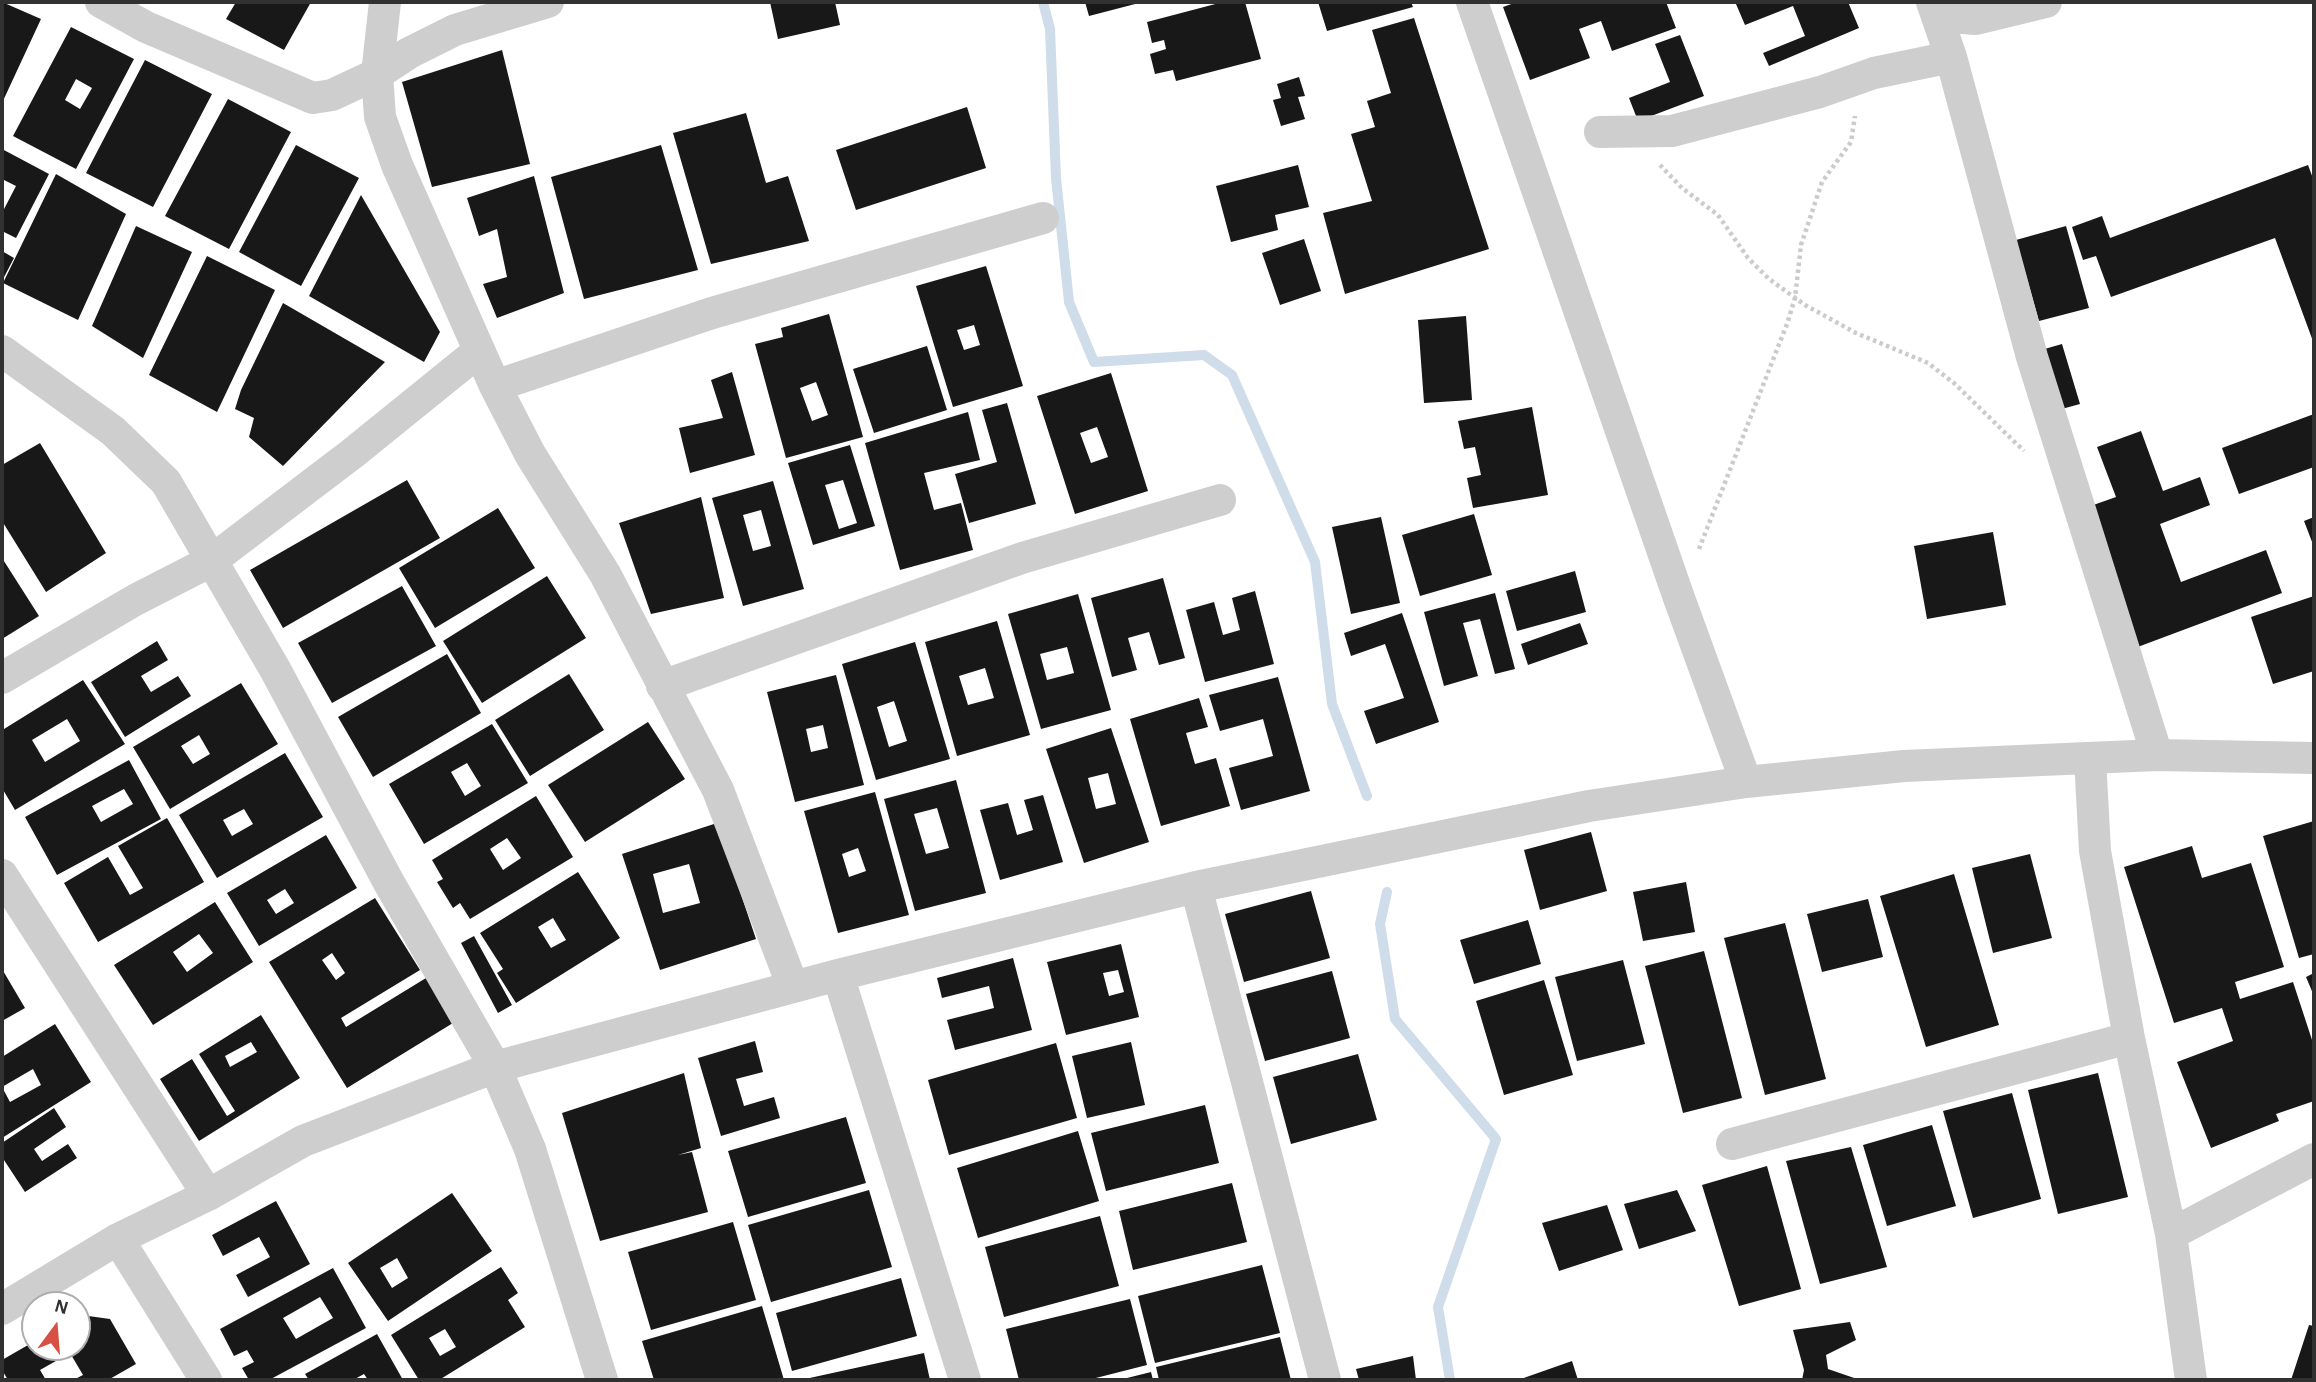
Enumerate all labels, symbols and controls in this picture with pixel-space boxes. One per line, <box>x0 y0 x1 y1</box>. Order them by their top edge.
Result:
north arrow <box>21 1291 91 1361</box>
text: N <box>52 1296 70 1318</box>

